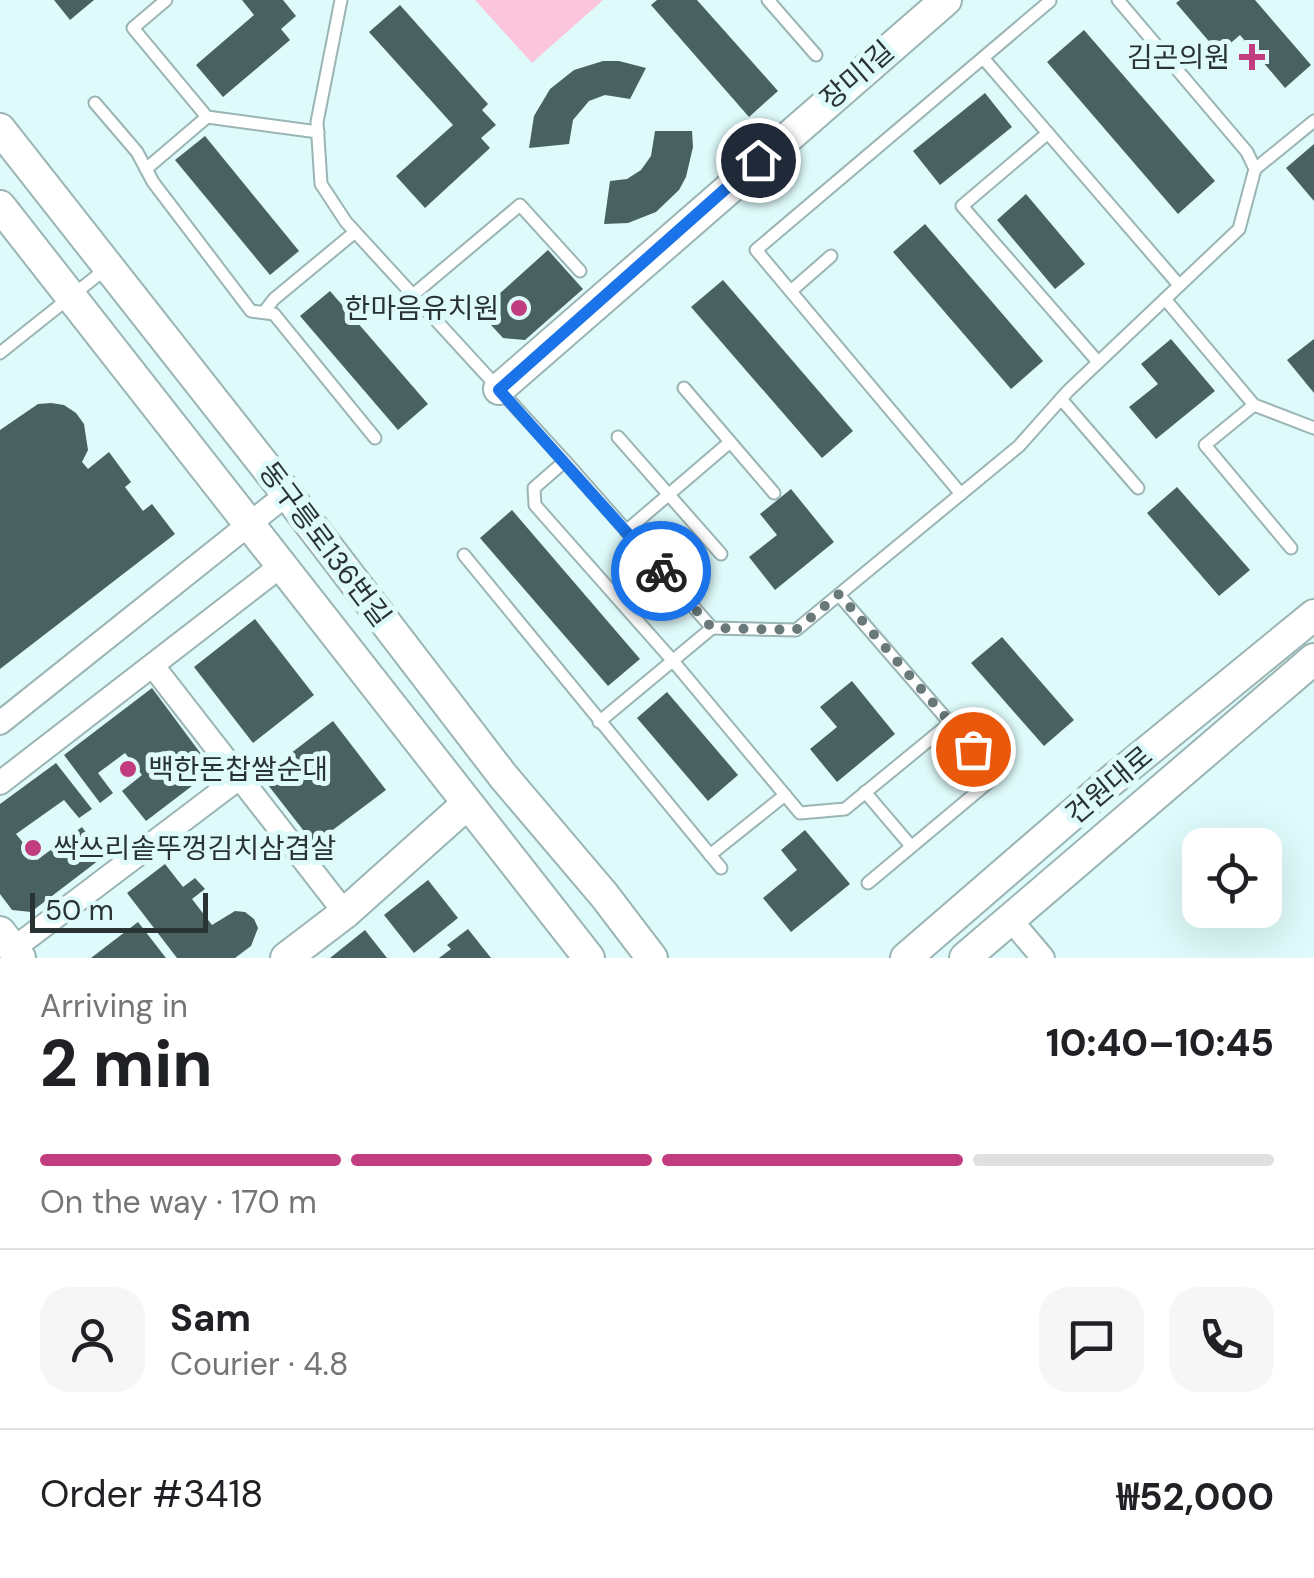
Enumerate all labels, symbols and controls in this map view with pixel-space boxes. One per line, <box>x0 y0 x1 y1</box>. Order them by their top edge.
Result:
street label: 장미1길 <box>812 33 902 117</box>
place label: 김곤의원 <box>1127 39 1230 76</box>
marker: 김곤의원 <box>1239 44 1265 70</box>
pin <box>716 118 801 203</box>
icon: home <box>731 133 786 188</box>
place label: 한마음유치원 <box>344 290 499 327</box>
marker: 한마음유치원 <box>508 297 530 319</box>
street label: 동구릉로136번길 <box>251 454 399 634</box>
courier <box>611 521 711 621</box>
icon: bike <box>634 544 689 599</box>
pin <box>931 707 1016 792</box>
icon: bag <box>946 722 1001 777</box>
street label: 건원대로 <box>1058 738 1160 832</box>
place label: 백한돈찹쌀순대 <box>148 751 328 788</box>
marker: 백한돈찹쌀순대 <box>117 758 139 780</box>
map controls <box>1182 828 1282 928</box>
button: locate <box>1182 828 1282 928</box>
place label: 싹쓰리솥뚜껑김치삼겹살 <box>53 830 336 867</box>
marker: 싹쓰리솥뚜껑김치삼겹살 <box>22 837 44 859</box>
scale bar <box>30 888 208 933</box>
text: 50 m <box>45 892 114 929</box>
text: Arriving in <box>40 985 188 1027</box>
text: 10:40–10:45 <box>1046 1018 1274 1068</box>
text: 2 min <box>40 1022 213 1106</box>
text: On the way · 170 m <box>40 1181 317 1223</box>
button: person <box>40 1287 145 1392</box>
button: chat <box>1039 1287 1144 1392</box>
button: phone <box>1169 1287 1274 1392</box>
text: Sam <box>170 1293 251 1343</box>
text: Courier · 4.8 <box>170 1343 348 1385</box>
text: Order #3418 <box>40 1469 263 1519</box>
text: ₩52,000 <box>1117 1472 1274 1522</box>

